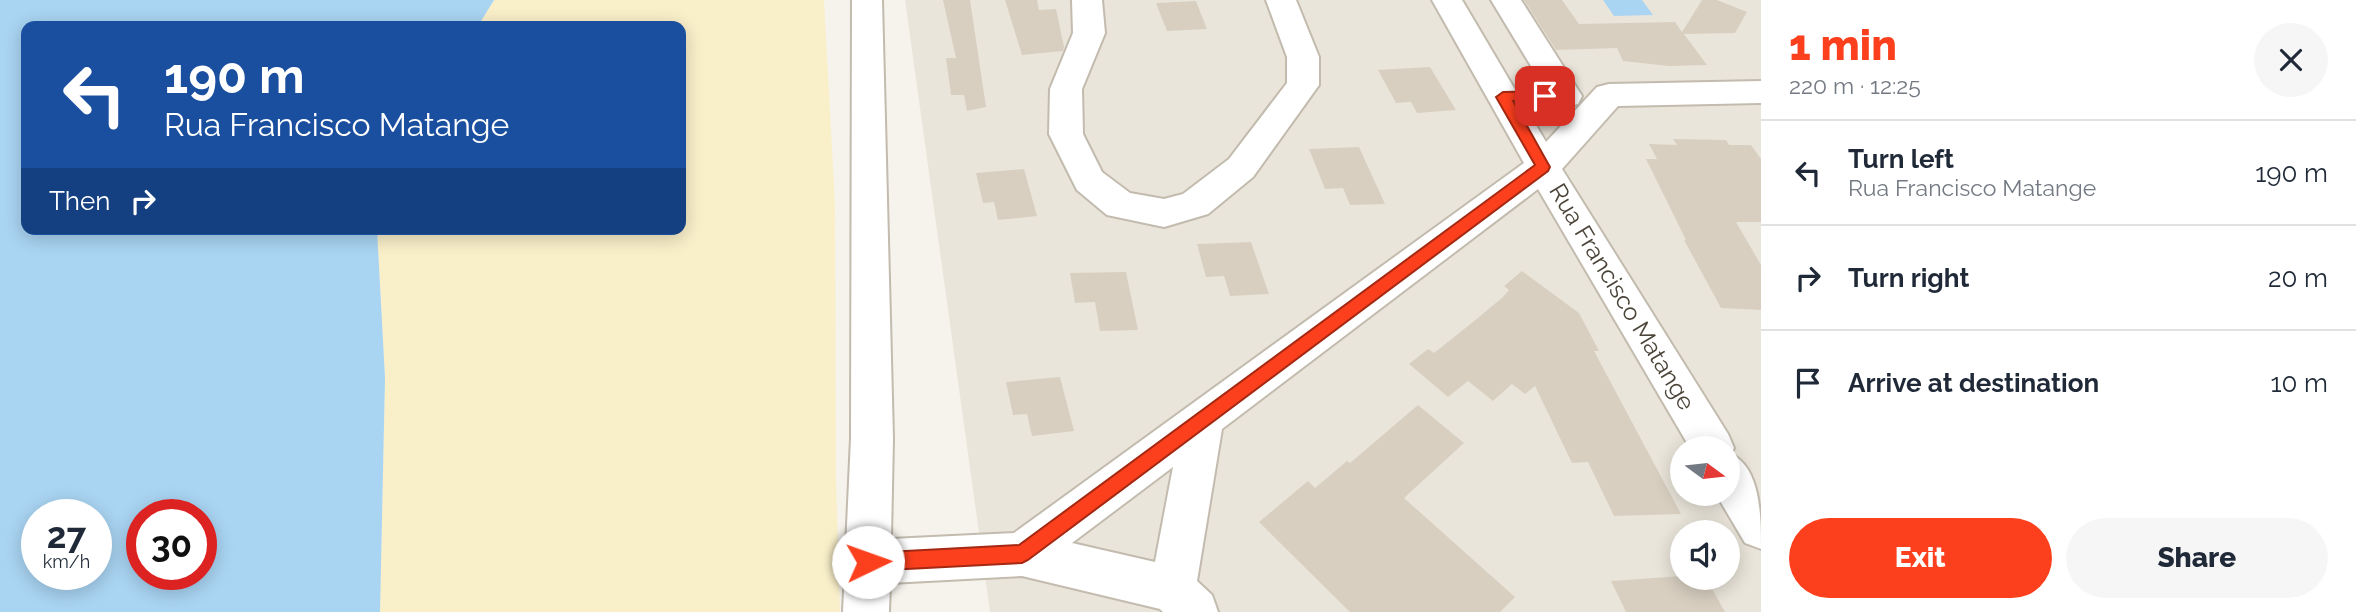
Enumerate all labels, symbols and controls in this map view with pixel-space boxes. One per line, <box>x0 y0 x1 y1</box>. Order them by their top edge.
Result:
text: 1 min <box>1789 21 1897 70</box>
button: close <box>2254 23 2328 97</box>
text: 190 m <box>164 47 305 104</box>
icon: left <box>49 49 140 140</box>
pin <box>1515 66 1575 126</box>
text: 220 m · 12:25 <box>1789 72 1921 99</box>
icon: arrive <box>1526 77 1564 115</box>
text: Rua Francisco Matange <box>164 106 509 143</box>
text: Turn left <box>1848 144 1954 174</box>
icon: left <box>1789 154 1827 192</box>
text: 190 m <box>2255 158 2328 188</box>
text: Rua Francisco Matange <box>1848 174 2096 201</box>
street label: Rua Francisco Matange <box>1543 178 1702 415</box>
icon: right <box>124 182 162 220</box>
text: Then <box>49 186 110 216</box>
icon: right <box>1789 259 1827 297</box>
text: Turn right <box>1848 263 1969 293</box>
text: 20 m <box>2268 263 2328 293</box>
icon: arrive <box>1789 364 1827 402</box>
text: Arrive at destination <box>1848 368 2099 398</box>
text: 10 m <box>2270 368 2328 398</box>
north arrow <box>1670 436 1740 506</box>
map controls <box>1670 436 1740 590</box>
speed limit sign: 30 <box>126 499 217 590</box>
text: 27 <box>47 515 86 556</box>
button: Exit <box>1789 518 2052 598</box>
button: Share <box>2066 518 2328 598</box>
button: sound <box>1670 520 1740 590</box>
position arrow <box>831 525 905 599</box>
text: km/h <box>43 551 90 572</box>

